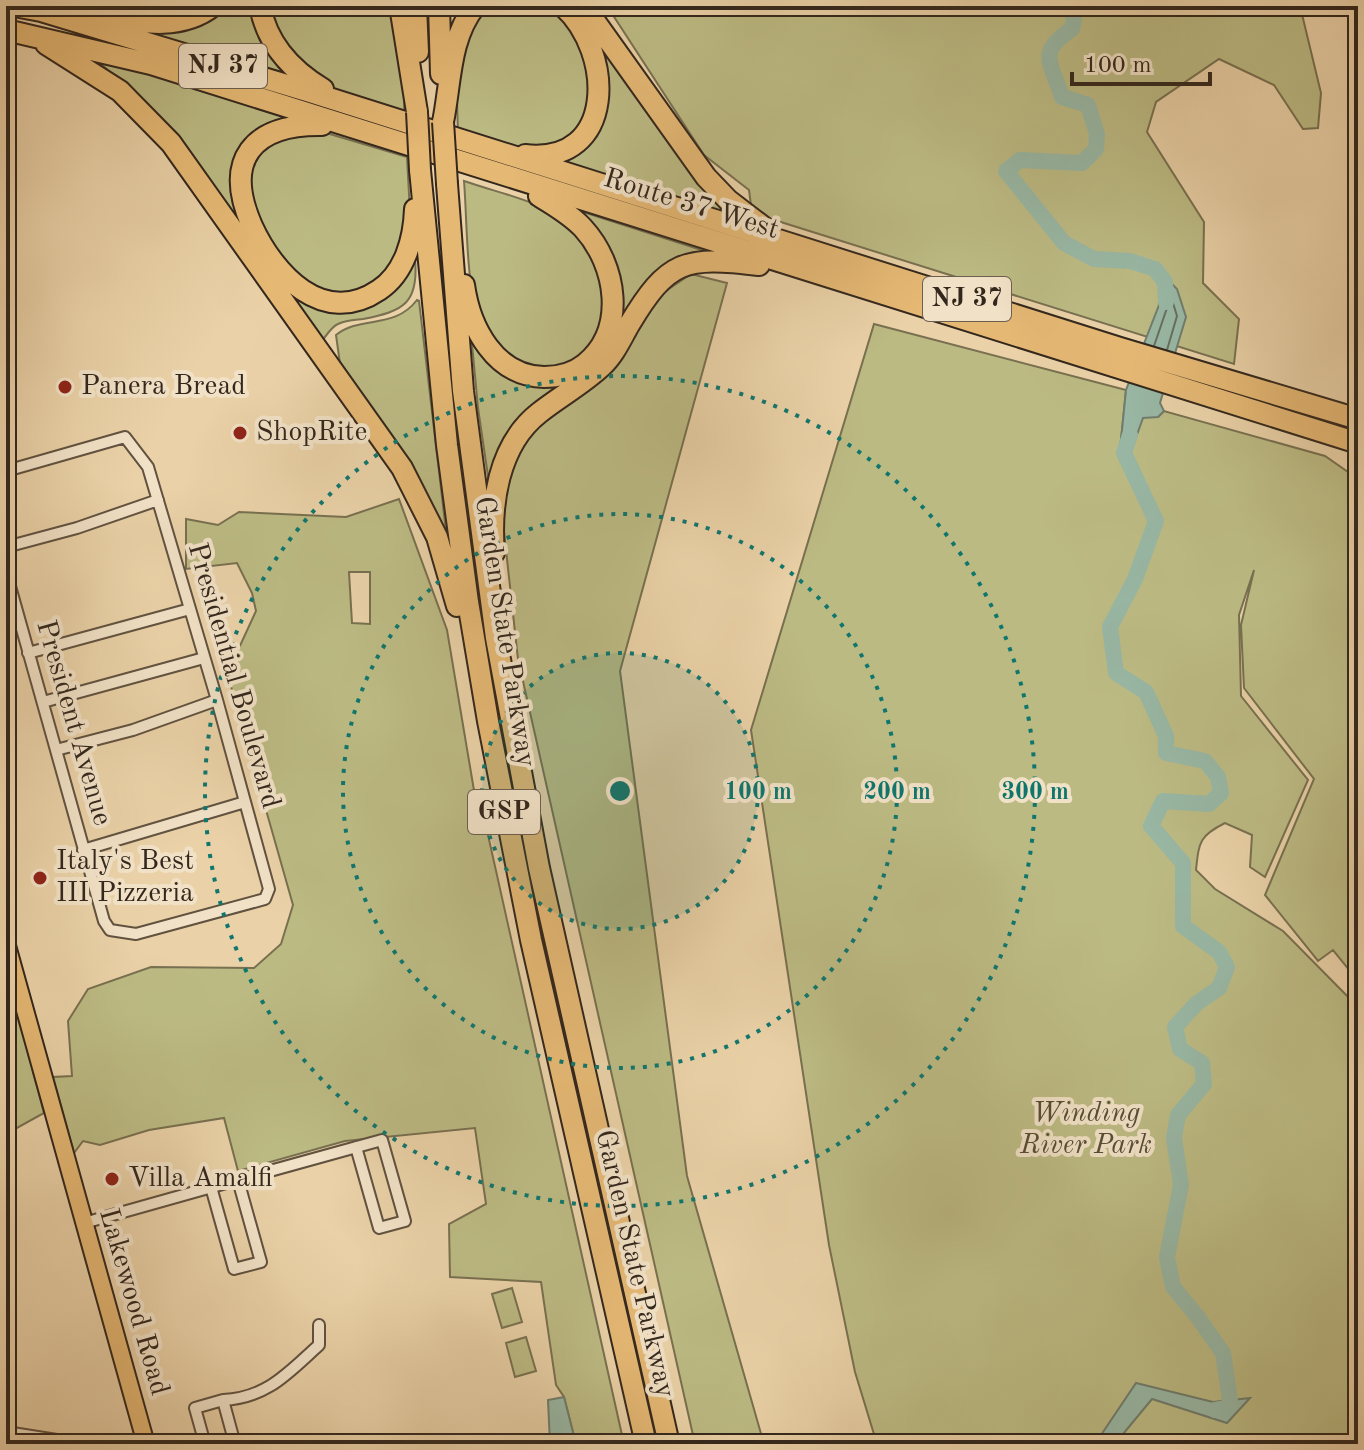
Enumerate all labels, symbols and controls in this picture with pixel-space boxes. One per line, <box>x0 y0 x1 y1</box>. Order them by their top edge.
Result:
scale bar <box>1072 36 1210 86</box>
road number: NJ 37 <box>179 44 267 88</box>
text: 100 m <box>1084 54 1152 78</box>
street label: Route 37 West <box>600 165 782 245</box>
road number: NJ 37 <box>923 277 1011 321</box>
place label: Panera Bread <box>81 373 246 401</box>
marker: Panera Bread <box>56 378 74 396</box>
place label: ShopRite <box>256 419 367 447</box>
marker: ShopRite <box>231 424 249 442</box>
street label: Garden State Parkway <box>469 494 539 770</box>
street label: Presidential Boulevard <box>182 540 284 812</box>
street label: President Avenue <box>30 617 116 829</box>
centre of rings <box>606 777 634 805</box>
text: 100 m <box>724 781 792 805</box>
text: 200 m <box>863 781 931 805</box>
text: 300 m <box>1001 781 1069 805</box>
road number: GSP <box>468 790 540 834</box>
place label: Italy's Best III Pizzeria <box>56 848 194 908</box>
marker: Italy's Best III Pizzeria <box>31 869 49 887</box>
park label: Winding River Park <box>1019 1100 1152 1160</box>
street label: Garden State Parkway <box>590 1127 679 1401</box>
place label: Villa Amalfi <box>128 1165 273 1193</box>
marker: Villa Amalfi <box>103 1170 121 1188</box>
street label: Lakewood Road <box>93 1205 173 1399</box>

